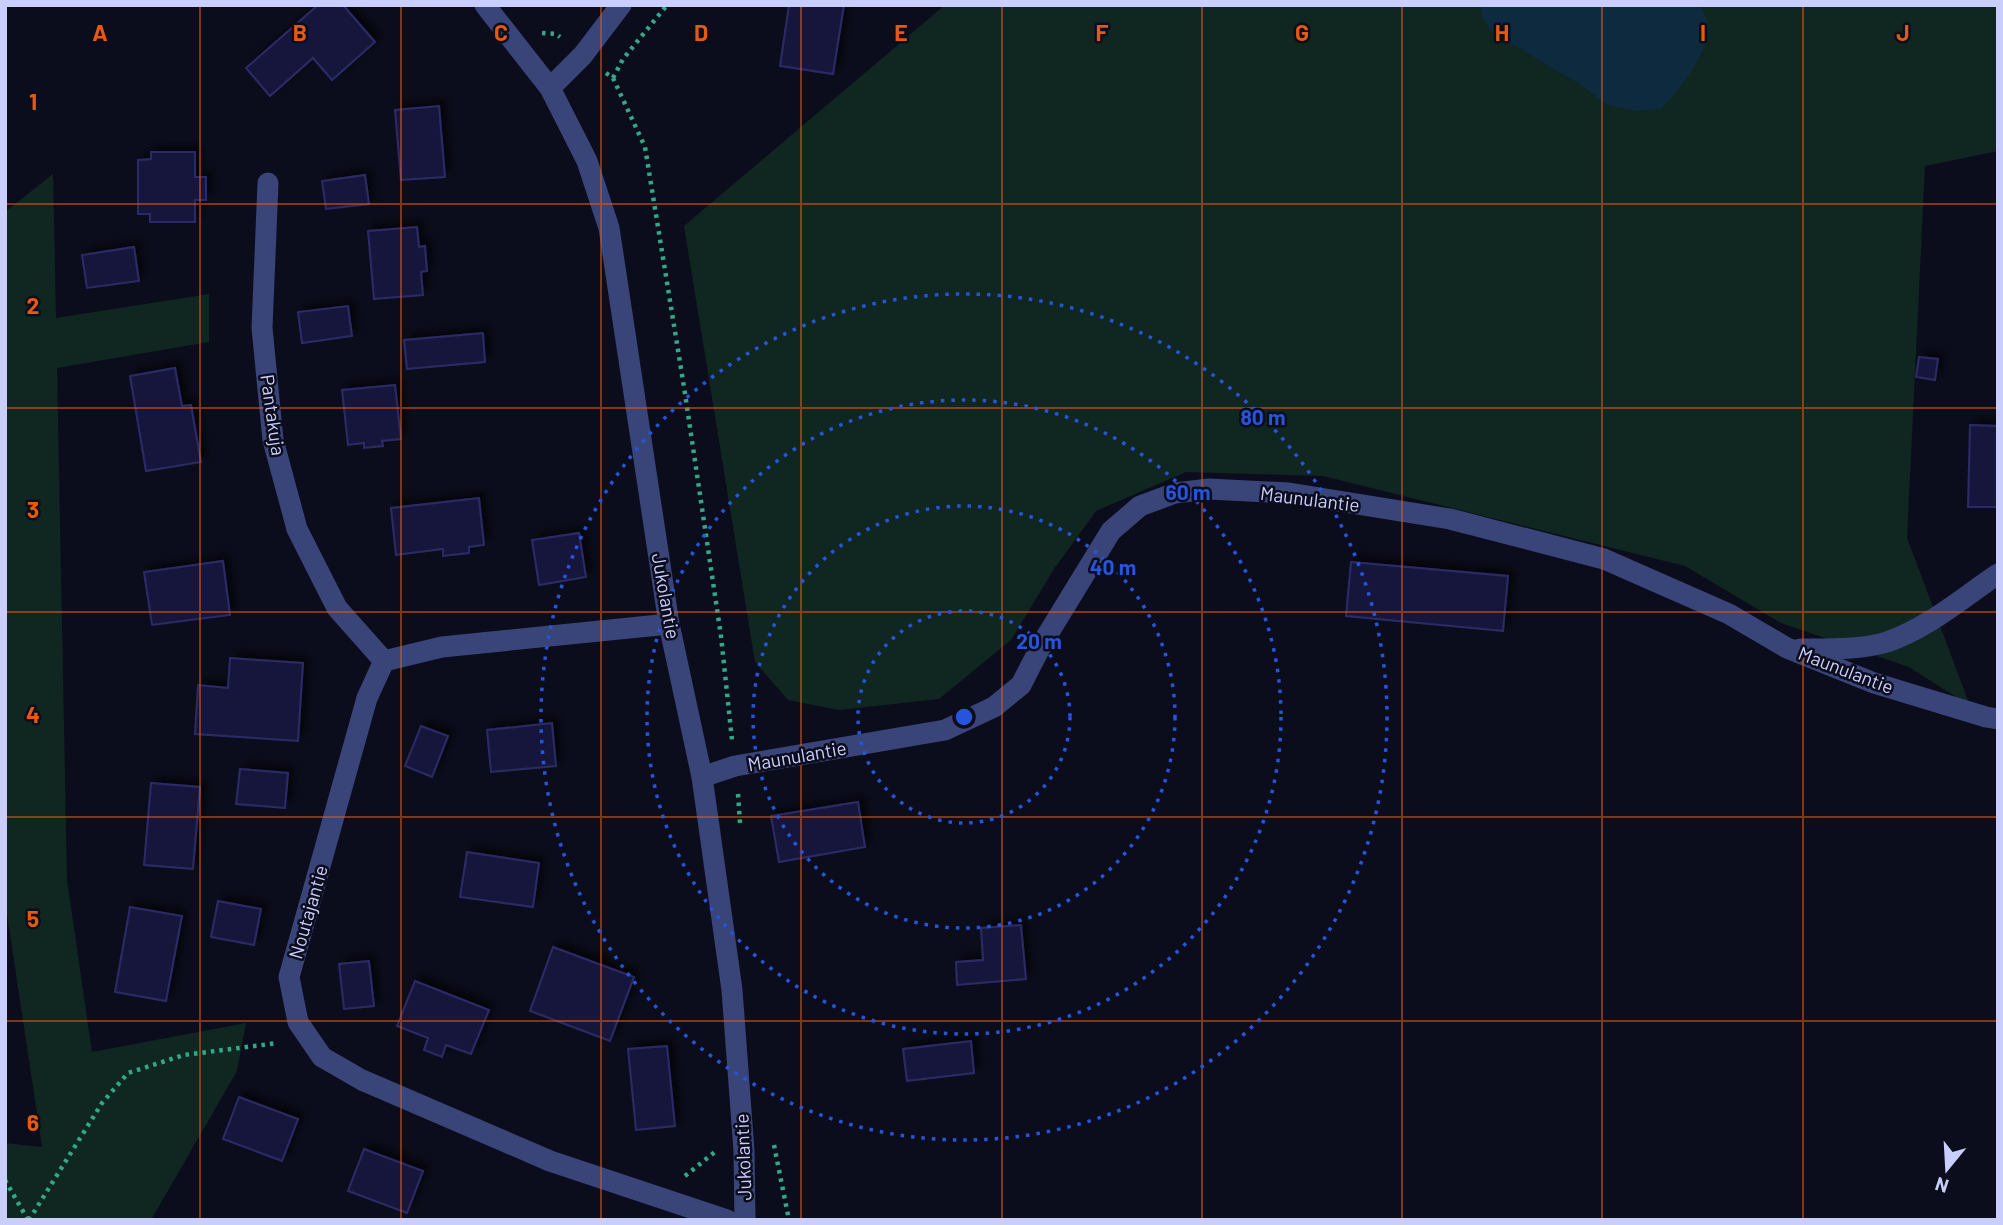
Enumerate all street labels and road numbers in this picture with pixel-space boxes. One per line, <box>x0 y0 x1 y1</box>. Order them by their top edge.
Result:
street label: Pantakuja <box>256 373 291 457</box>
street label: Maunulantie <box>1259 481 1361 516</box>
street label: Jukolantie <box>648 551 685 641</box>
street label: Maunulantie <box>1795 641 1897 698</box>
street label: Maunulantie <box>746 735 848 776</box>
street label: Noutajantie <box>283 862 332 961</box>
street label: Jukolantie <box>729 1113 756 1201</box>

